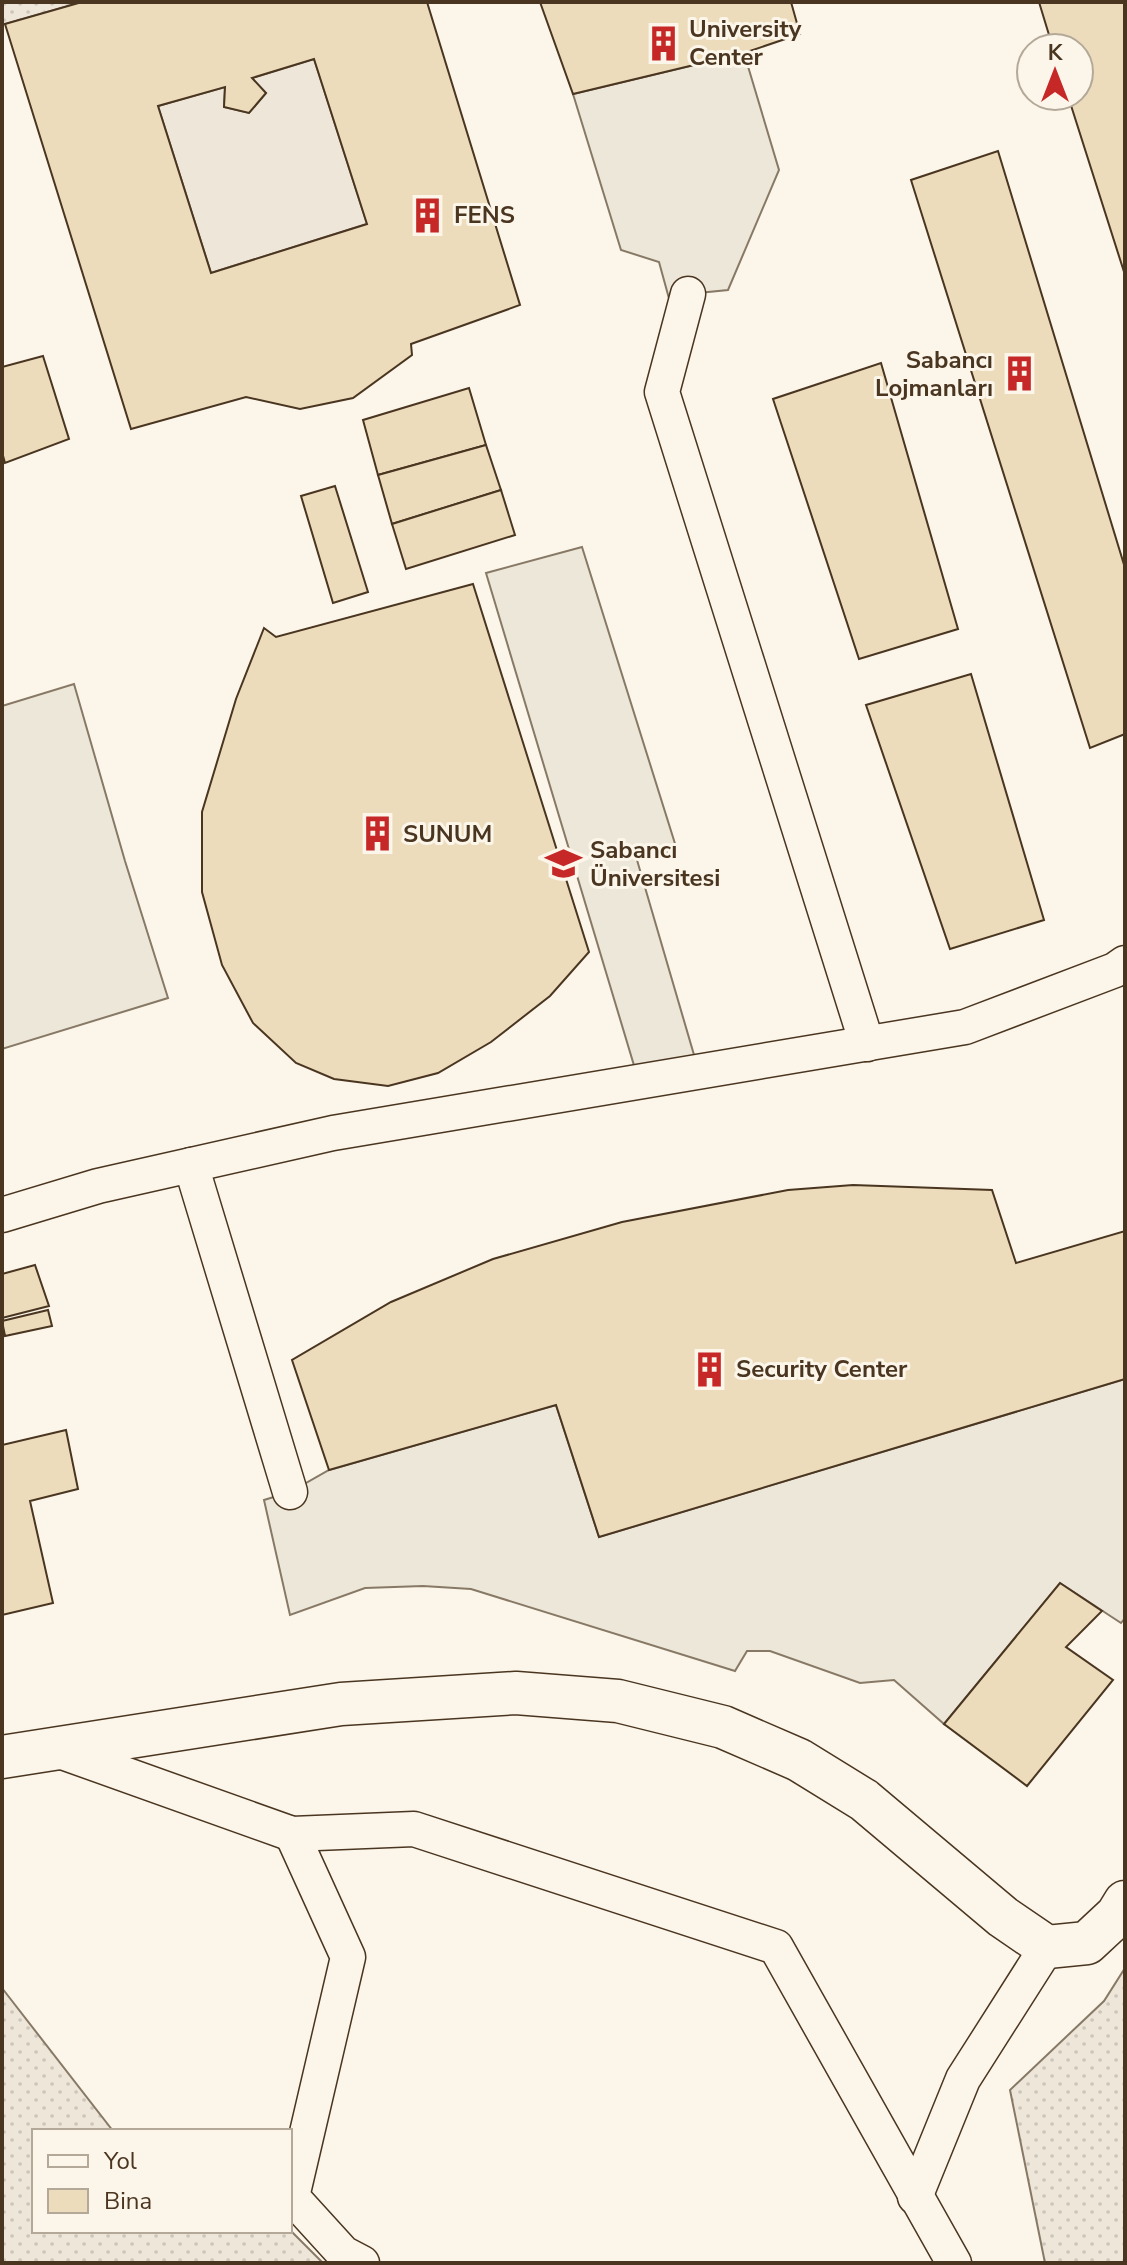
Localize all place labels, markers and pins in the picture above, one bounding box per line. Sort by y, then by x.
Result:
place label: University Center [689,13,802,73]
building icon: University Center [644,24,682,62]
building icon: FENS [409,196,447,234]
place label: FENS [454,199,515,231]
place label: Sabancı Lojmanları [875,344,993,404]
building icon: Sabancı Lojmanları [1000,355,1038,393]
building icon: SUNUM [358,815,396,853]
place label: SUNUM [403,818,492,850]
place label: Sabancı Üniversitesi [590,834,720,894]
school or university icon: Sabancı Üniversitesi [545,845,583,883]
building icon: Security Center [691,1350,729,1388]
place label: Security Center [736,1353,908,1385]

